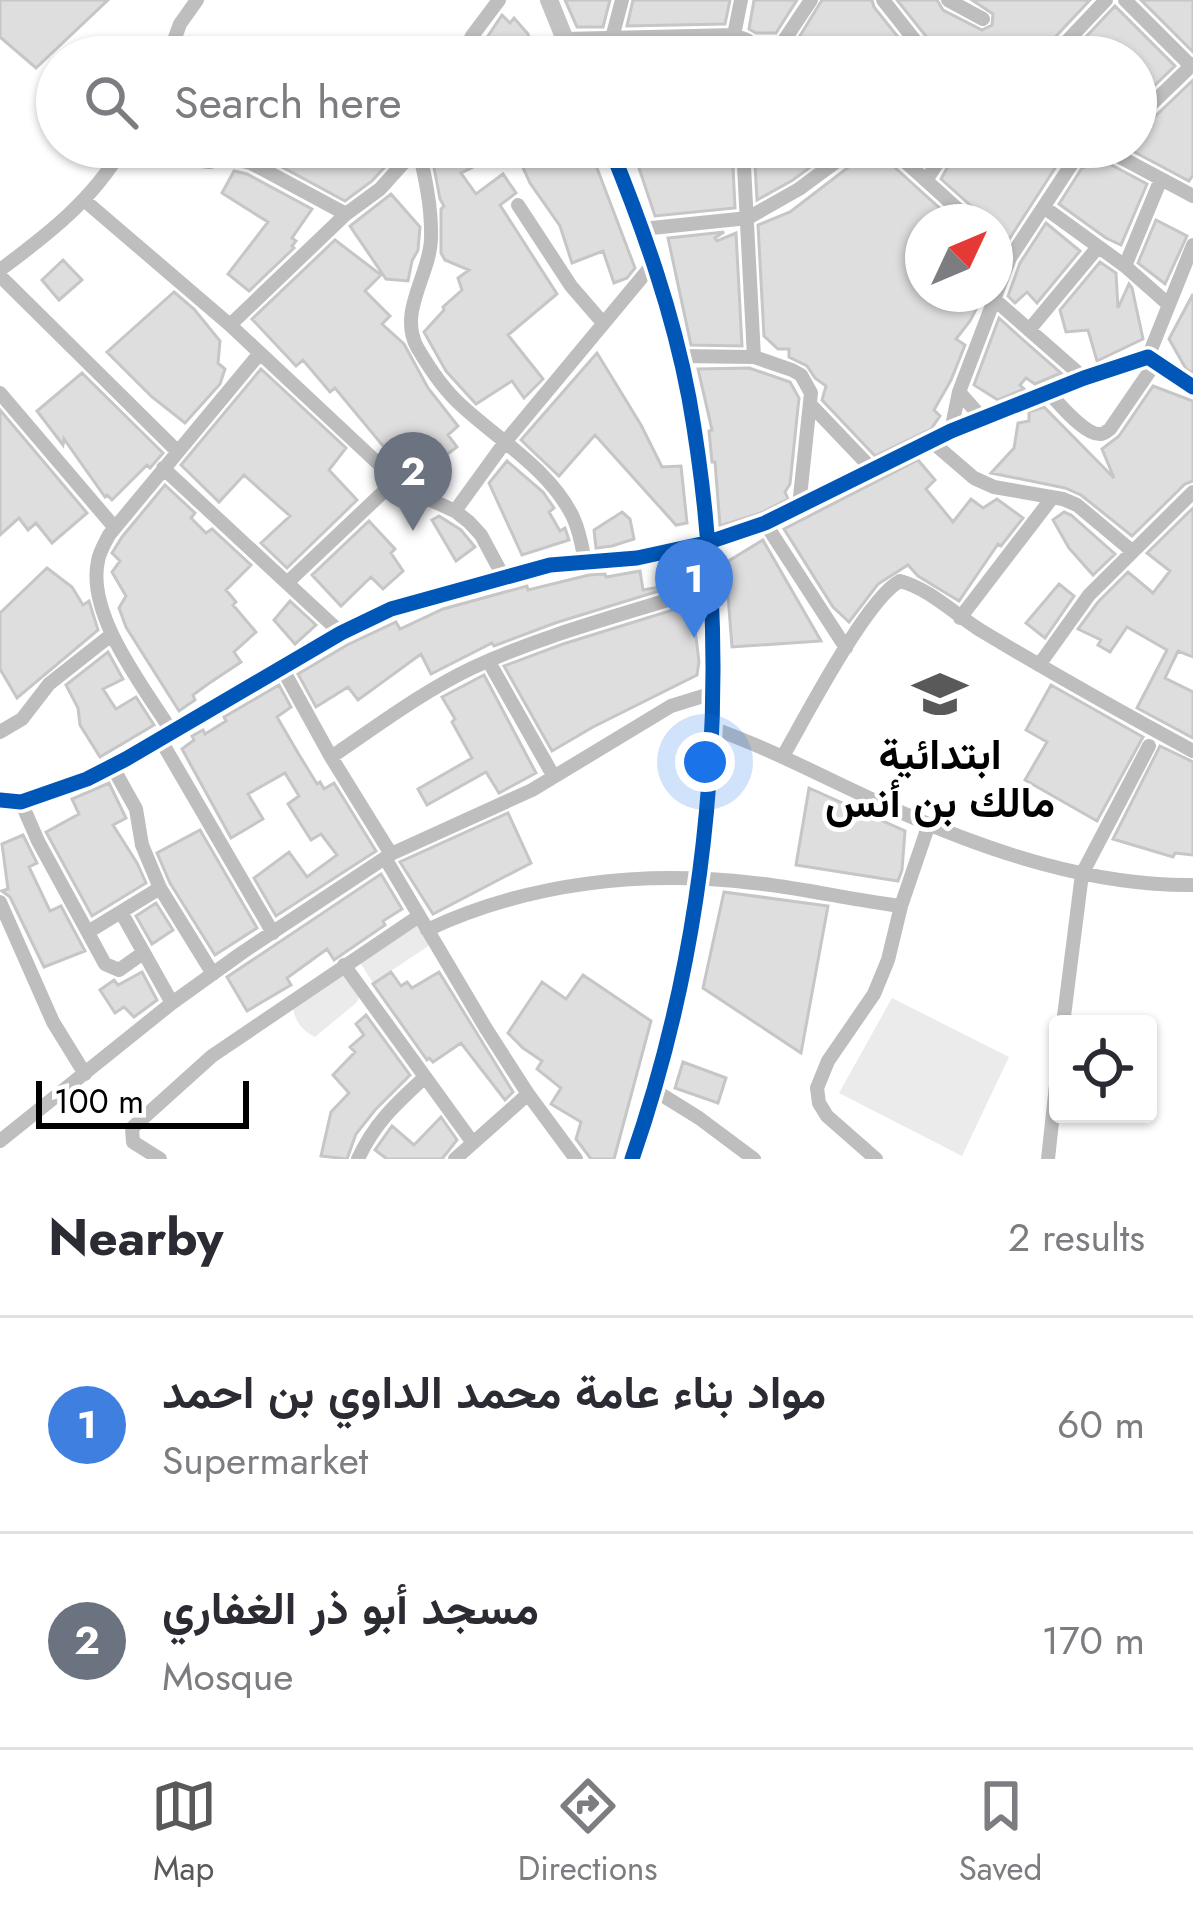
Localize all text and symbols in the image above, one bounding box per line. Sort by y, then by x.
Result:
search box [36,36,1157,168]
icon: search [78,69,144,135]
text: Search here [174,70,402,135]
north arrow [905,204,1013,312]
pin: 2 [374,432,452,531]
pin: 1 [655,539,733,638]
school or university icon: ابتدائية مالك بن أنس [911,665,969,723]
place label: ابتدائية مالك بن أنس [825,724,1055,833]
your location [675,732,735,792]
map controls [1049,1015,1157,1123]
button: locate [1049,1015,1157,1123]
scale bar [36,1075,249,1128]
text: 100 m [54,1078,144,1125]
text: Nearby [48,1200,223,1274]
text: 2 results [1008,1209,1145,1266]
text: مواد بناء عامة محمد الداوي بن احمد [162,1360,826,1425]
text: 1 [77,1396,97,1453]
text: 60 m [1057,1396,1145,1453]
text: Supermarket [162,1432,368,1489]
text: مسجد أبو ذر الغفاري [162,1576,539,1641]
text: 2 [74,1612,100,1669]
text: 170 m [1041,1612,1145,1669]
text: Mosque [162,1648,293,1705]
tab: Map [151,1773,217,1892]
tab: Directions [518,1773,658,1892]
tab: Saved [959,1773,1042,1892]

